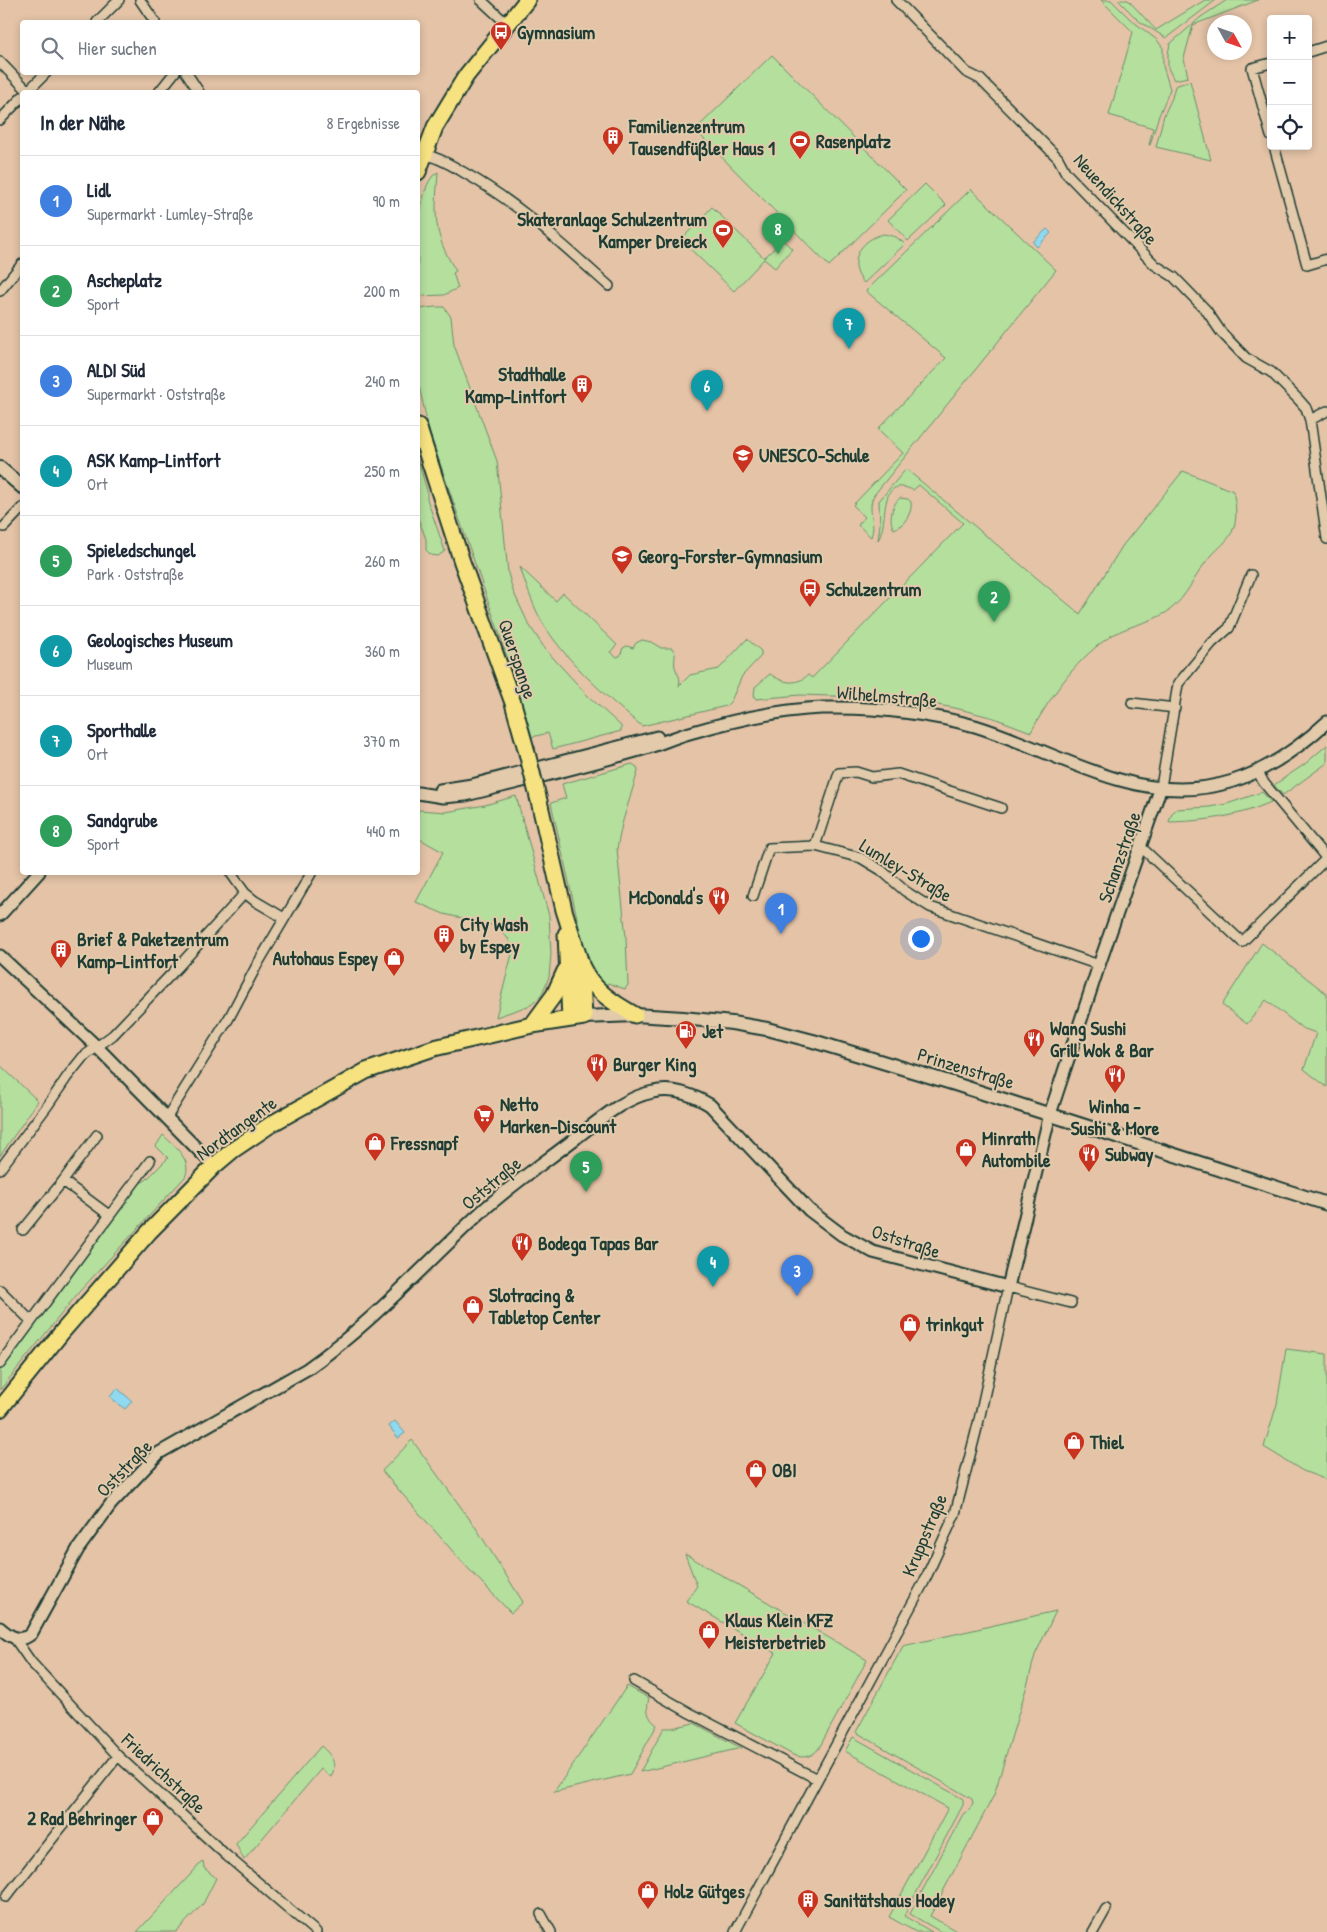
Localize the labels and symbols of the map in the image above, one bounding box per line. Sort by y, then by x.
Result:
north arrow [1207,15,1252,60]
place label: Gymnasium [517,19,595,46]
bus stop icon: Gymnasium [489,20,513,51]
place label: Familienzentrum Tausendfüßler Haus 1 [628,113,775,162]
building icon: Familienzentrum Tausendfüßler Haus 1 [601,125,625,156]
place label: Rasenplatz [816,128,892,155]
sports icon: Rasenplatz [788,129,812,160]
street label: Neuendickstraße [1068,148,1164,251]
place label: Skateranlage Schulzentrum Kamper Dreieck [517,206,707,255]
pin: 8 [762,213,794,254]
sports icon: Skateranlage Schulzentrum Kamper Dreieck [711,218,735,249]
pin: 7 [833,308,865,349]
place label: Stadthalle Kamp-Lintfort [465,361,567,410]
pin: 6 [691,370,723,411]
building icon: Stadthalle Kamp-Lintfort [570,373,594,404]
place label: UNESCO-Schule [759,442,870,468]
school or university icon: UNESCO-Schule [731,443,755,474]
place label: Georg-Forster-Gymnasium [638,543,823,570]
school or university icon: Georg-Forster-Gymnasium [610,544,634,575]
place label: Schulzentrum [826,576,921,602]
bus stop icon: Schulzentrum [798,577,822,608]
pin: 2 [978,581,1010,622]
street label: Querspange [492,616,544,703]
street label: Wilhelmstraße [836,679,939,713]
street label: Schanzstraße [1091,808,1147,906]
street label: Lumley-Straße [855,832,957,908]
place label: McDonald's [629,884,704,910]
restaurant icon: McDonald's [707,885,731,916]
pin: 1 [765,893,797,934]
place label: City Wash by Espey [460,911,528,960]
building icon: City Wash by Espey [432,923,456,954]
place label: Brief & Paketzentrum Kamp-Lintfort [77,926,229,975]
your location [908,926,934,952]
building icon: Brief & Paketzentrum Kamp-Lintfort [49,938,73,969]
place label: Autohaus Espey [273,945,378,972]
shop icon: Autohaus Espey [382,946,406,977]
place label: Wang Sushi Grill Wok & Bar [1050,1015,1154,1063]
place label: Jet [702,1018,725,1044]
fuel station icon: Jet [674,1019,698,1050]
restaurant icon: Wang Sushi Grill Wok & Bar [1022,1027,1046,1058]
street label: Prinzenstraße [914,1041,1018,1095]
place label: Burger King [613,1051,697,1078]
restaurant icon: Burger King [585,1052,609,1083]
restaurant icon: Winha - Sushi & More [1103,1063,1127,1094]
street label: Nordtangente [190,1090,282,1166]
place label: Netto Marken-Discount [500,1091,618,1139]
place label: Winha - Sushi & More [1071,1093,1160,1141]
supermarket icon: Netto Marken-Discount [472,1103,496,1134]
place label: Minrath Autombile [982,1125,1051,1173]
place label: Fressnapf [390,1130,460,1157]
shop icon: Fressnapf [363,1131,387,1162]
shop icon: Minrath Autombile [954,1137,978,1168]
place label: Subway [1105,1141,1153,1168]
restaurant icon: Subway [1077,1142,1101,1173]
street label: Oststraße [456,1150,527,1216]
pin: 5 [570,1151,602,1192]
street label: Oststraße [868,1218,944,1264]
place label: Bodega Tapas Bar [538,1230,659,1257]
restaurant icon: Bodega Tapas Bar [510,1231,534,1262]
pin: 4 [697,1246,729,1287]
pin: 3 [781,1255,813,1296]
place label: Slotracing & Tabletop Center [488,1282,601,1331]
shop icon: Slotracing & Tabletop Center [461,1294,485,1325]
place label: trinkgut [925,1311,985,1338]
shop icon: trinkgut [898,1312,922,1343]
place label: Thiel [1089,1429,1125,1455]
shop icon: Thiel [1062,1430,1086,1461]
street label: Oststraße [90,1433,158,1502]
place label: OBI [772,1457,797,1483]
shop icon: OBI [744,1458,768,1489]
street label: Kruppstraße [895,1489,953,1580]
place label: Klaus Klein KFZ Meisterbetrieb [725,1607,834,1655]
shop icon: Klaus Klein KFZ Meisterbetrieb [697,1619,721,1650]
street label: Friedrichstraße [115,1726,212,1819]
place label: 2 Rad Behringer [27,1805,138,1832]
shop icon: 2 Rad Behringer [141,1806,165,1837]
place label: Holz Gütges [664,1878,745,1905]
shop icon: Holz Gütges [636,1879,660,1910]
place label: Sanitätshaus Hodey [824,1887,955,1914]
building icon: Sanitätshaus Hodey [796,1888,820,1919]

